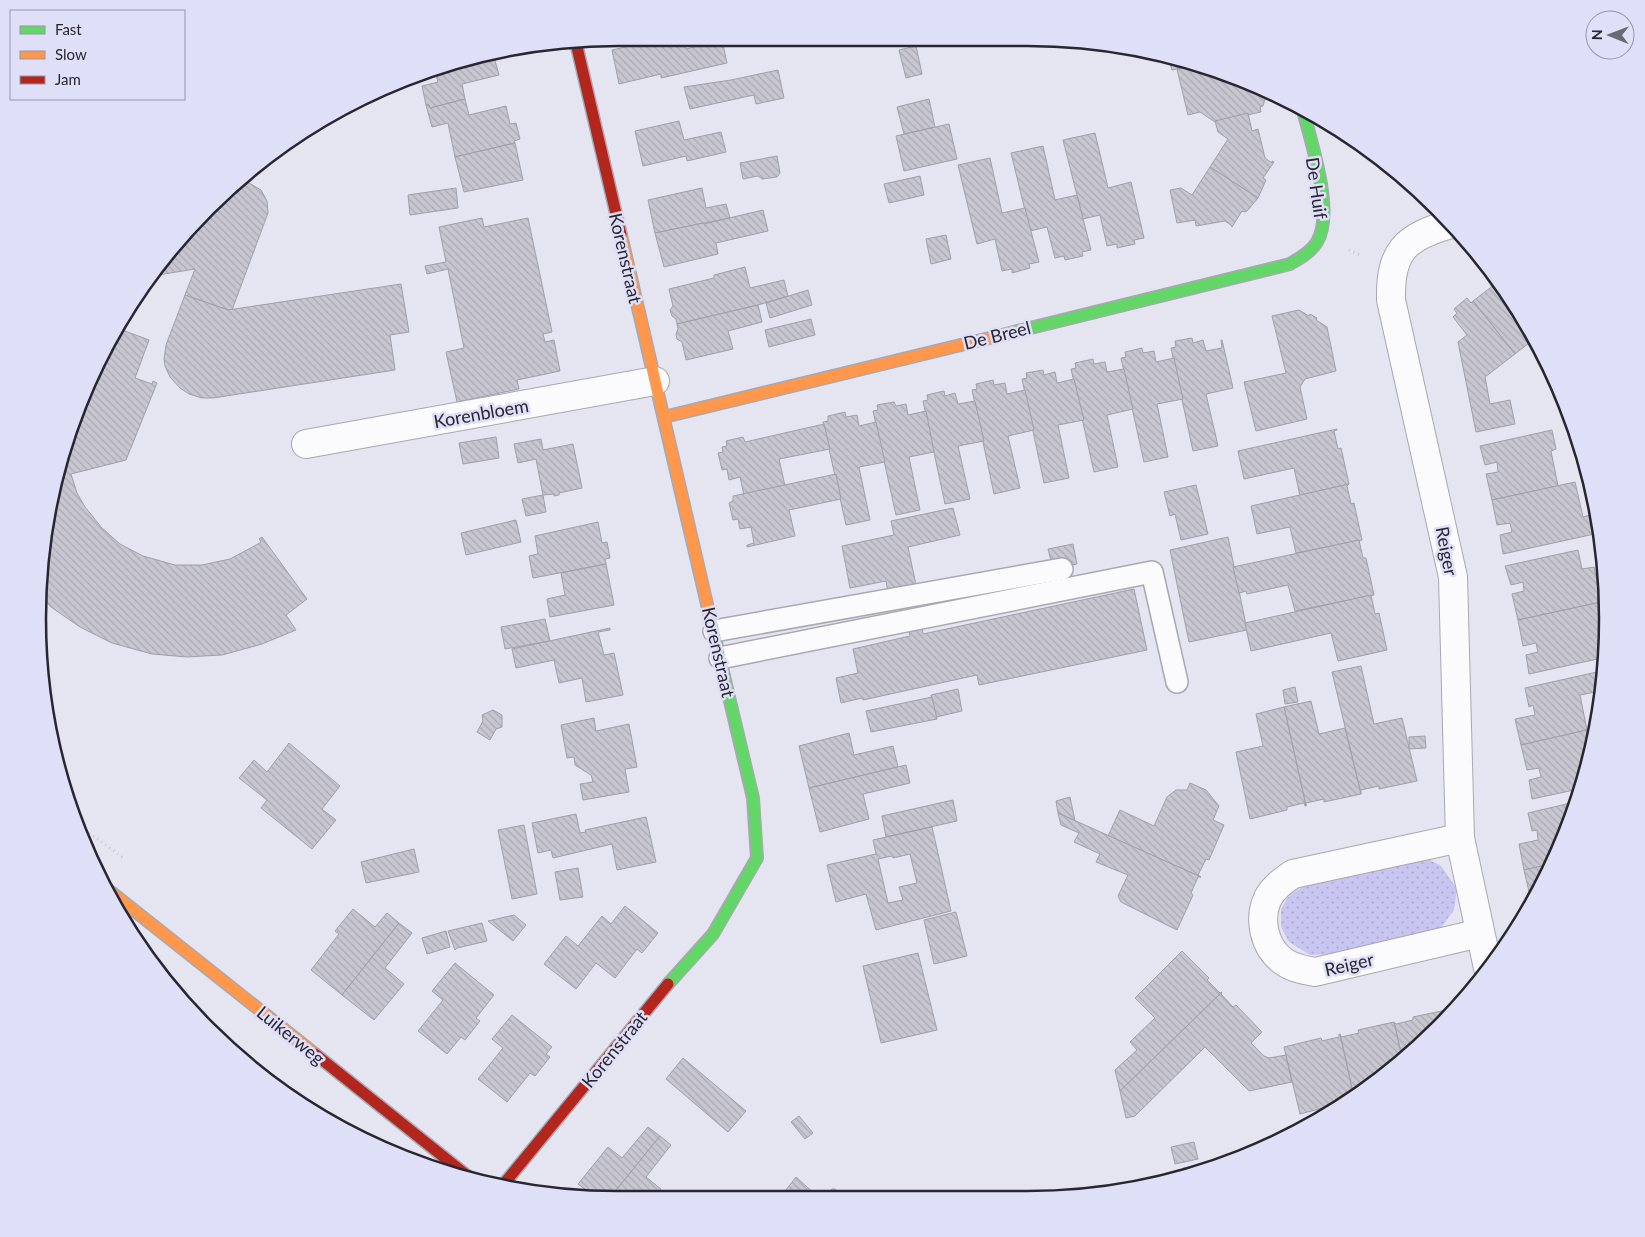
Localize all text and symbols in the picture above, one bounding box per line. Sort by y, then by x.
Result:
legend [10,10,185,100]
north arrow [1585,10,1635,60]
text: Fast [55,20,82,38]
text: N [1588,29,1605,40]
text: Slow [55,45,87,63]
text: Jam [55,70,81,88]
street label: De Huif [1302,156,1332,221]
street label: Korenstraat [605,211,647,306]
street label: De Breel [961,316,1033,354]
street label: Korenbloem [432,394,530,432]
street label: Reiger [1431,524,1463,578]
street label: Korenstraat [698,605,740,700]
street label: Reiger [1322,948,1376,980]
street label: Luikerweg [253,1001,329,1069]
street label: Korenstraat [576,1006,652,1092]

